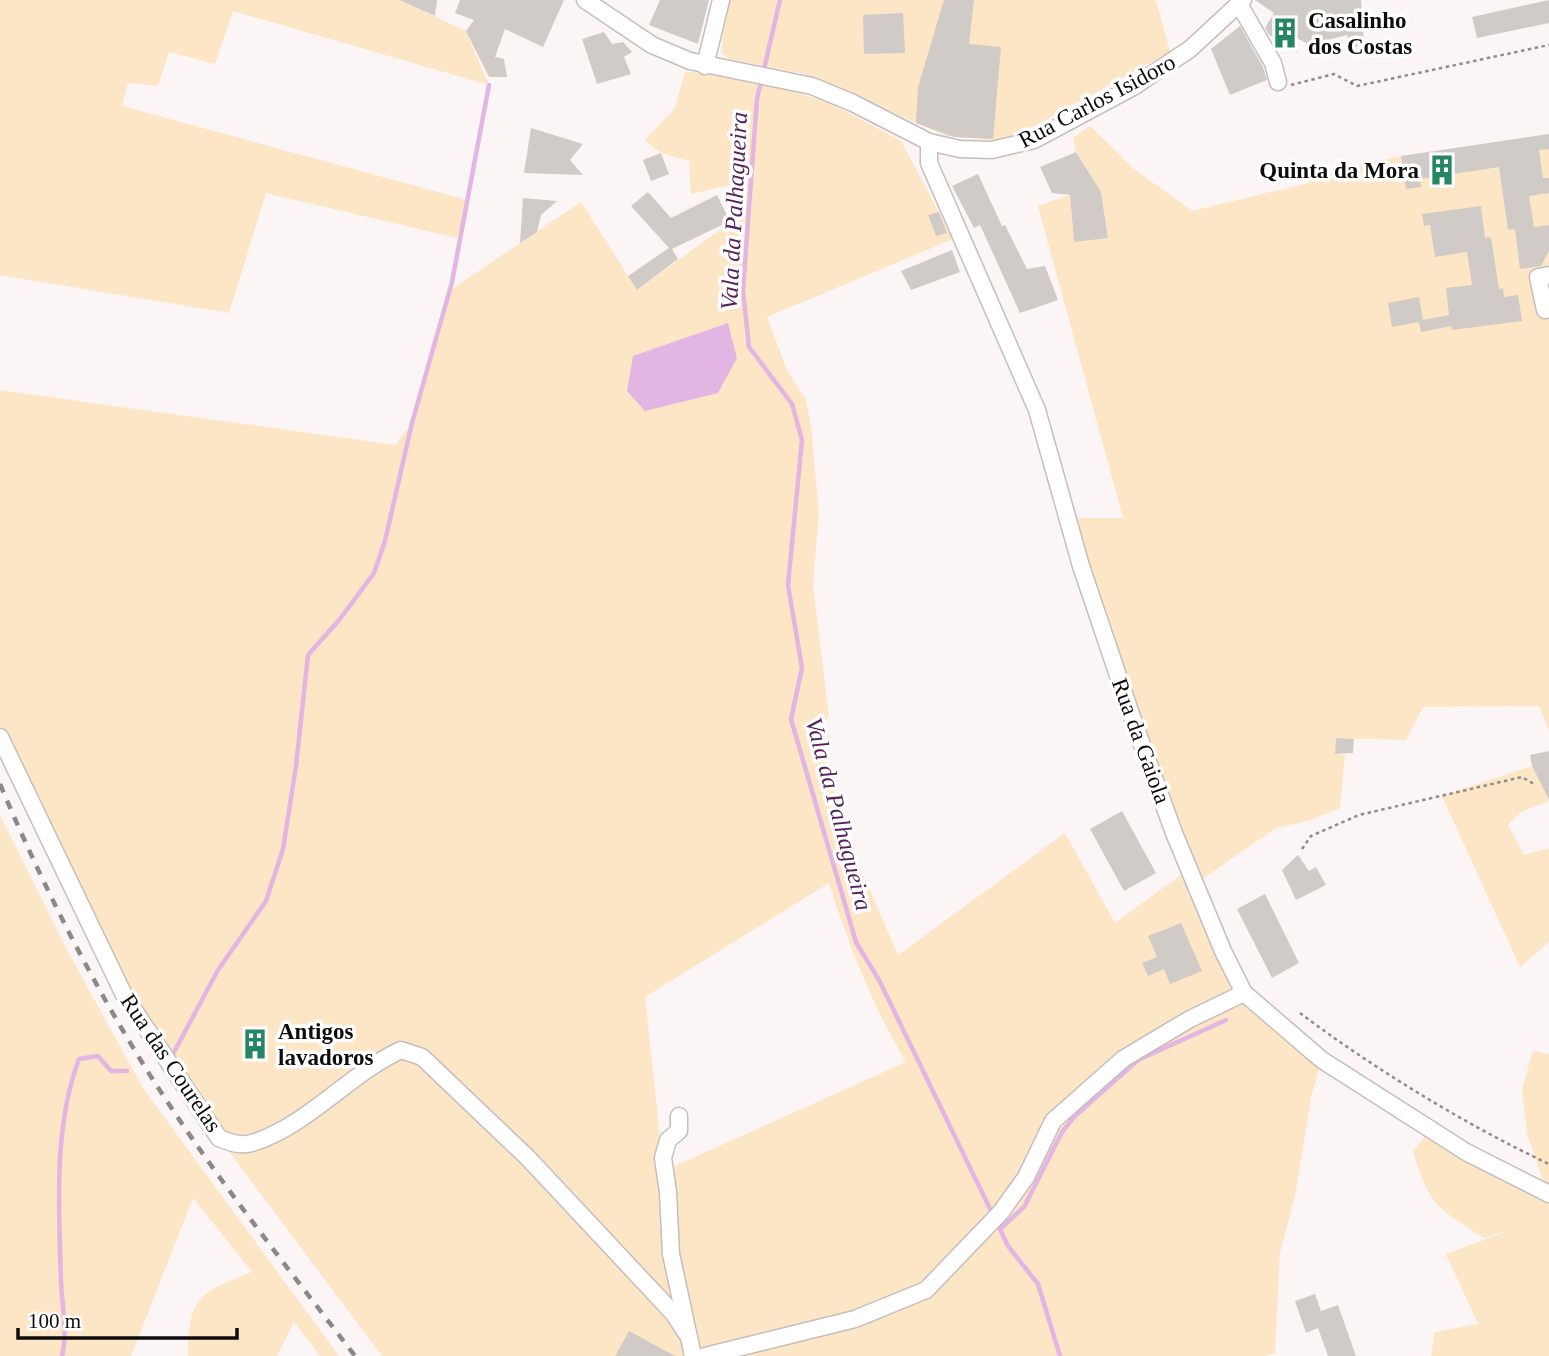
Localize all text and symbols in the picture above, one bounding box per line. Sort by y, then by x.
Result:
place label: Casalinho dos Costas [1308,8,1412,59]
building icon: Casalinho dos Costas [1268,16,1302,50]
street label: Rua Carlos Isidoro [1014,49,1180,153]
water label: Vala da Palhagueira [716,111,752,311]
building icon: Quinta da Mora [1425,153,1459,187]
place label: Quinta da Mora [1259,158,1419,183]
street label: Rua da Gaiola [1107,675,1175,807]
water label: Vala da Palhagueira [801,715,877,913]
street label: Rua das Courelas [116,989,226,1137]
place label: Antigos lavadoros [278,1019,373,1070]
building icon: Antigos lavadoros [238,1027,272,1061]
scale bar [18,1296,236,1340]
text: 100 m [28,1309,81,1333]

